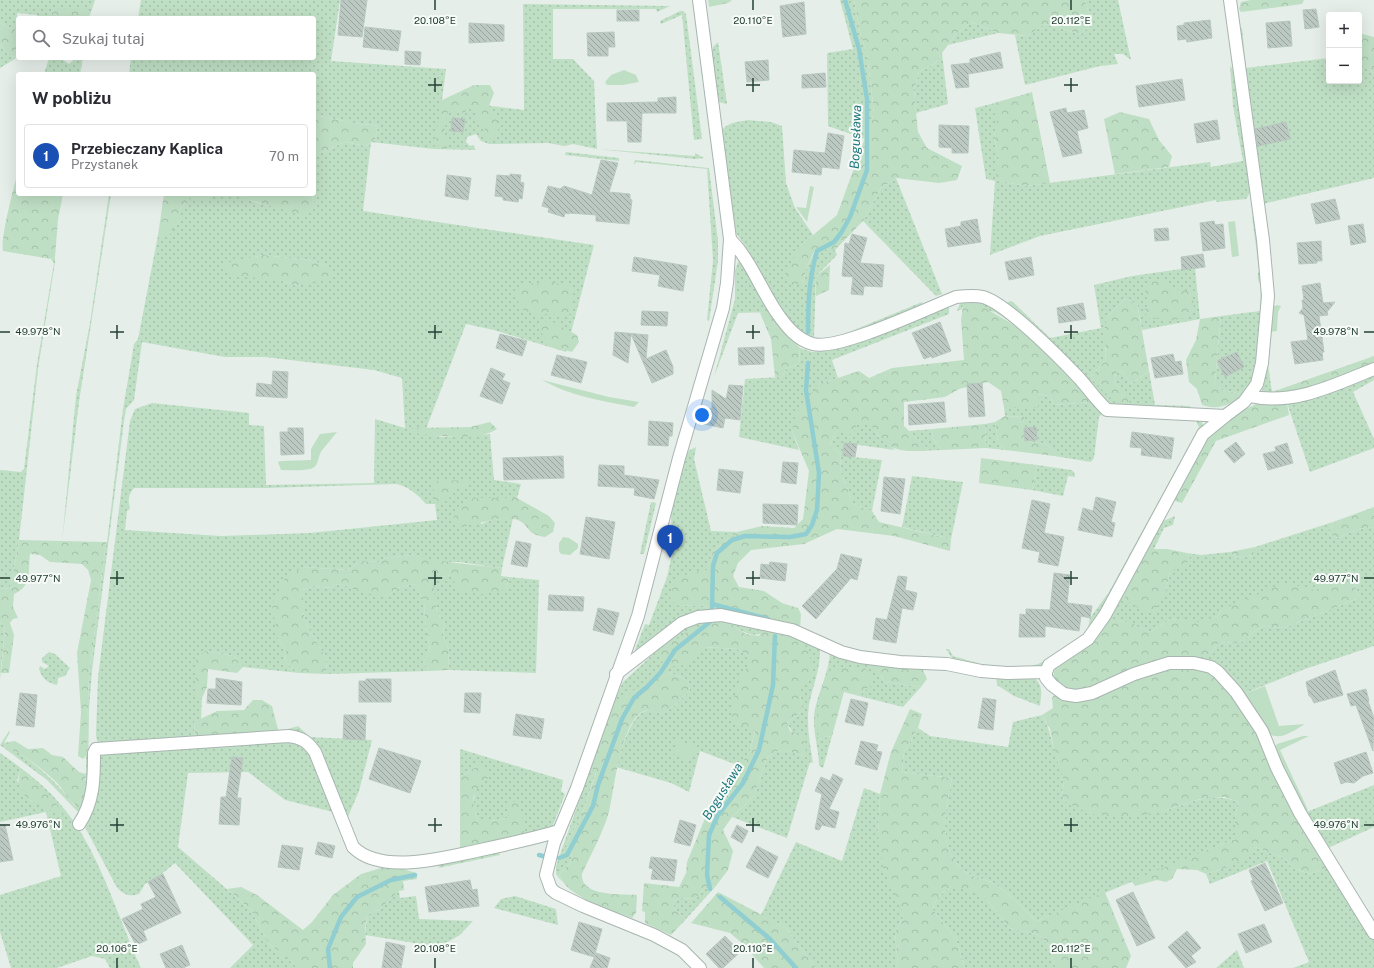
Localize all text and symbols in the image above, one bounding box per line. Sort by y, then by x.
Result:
map controls [1326,12,1362,84]
button: + [1326,12,1362,48]
text: 20.108°E [414,14,456,26]
text: 20.110°E [733,14,773,26]
text: 20.112°E [1051,14,1091,26]
search box [16,16,316,60]
icon: search [30,27,52,49]
text: Szukaj tutaj [62,30,145,47]
button: − [1326,48,1362,84]
text: W pobliżu [32,88,111,108]
water label: Bogusława [847,105,864,169]
text: Przebieczany Kaplica [71,140,223,157]
text: 1 [43,149,49,164]
text: 70 m [269,149,299,164]
text: Przystanek [71,157,138,172]
text: 49.978°N [15,325,61,337]
text: 49.978°N [1313,325,1359,337]
your location [692,405,712,425]
pin: 1 [657,525,683,558]
text: 49.977°N [15,572,61,584]
text: 49.977°N [1313,572,1359,584]
water label: Bogusława [699,760,746,823]
text: 49.976°N [15,818,61,830]
text: 49.976°N [1313,818,1359,830]
text: 20.106°E [96,942,138,954]
text: 20.108°E [414,942,456,954]
text: 20.110°E [733,942,773,954]
text: 20.112°E [1051,942,1091,954]

